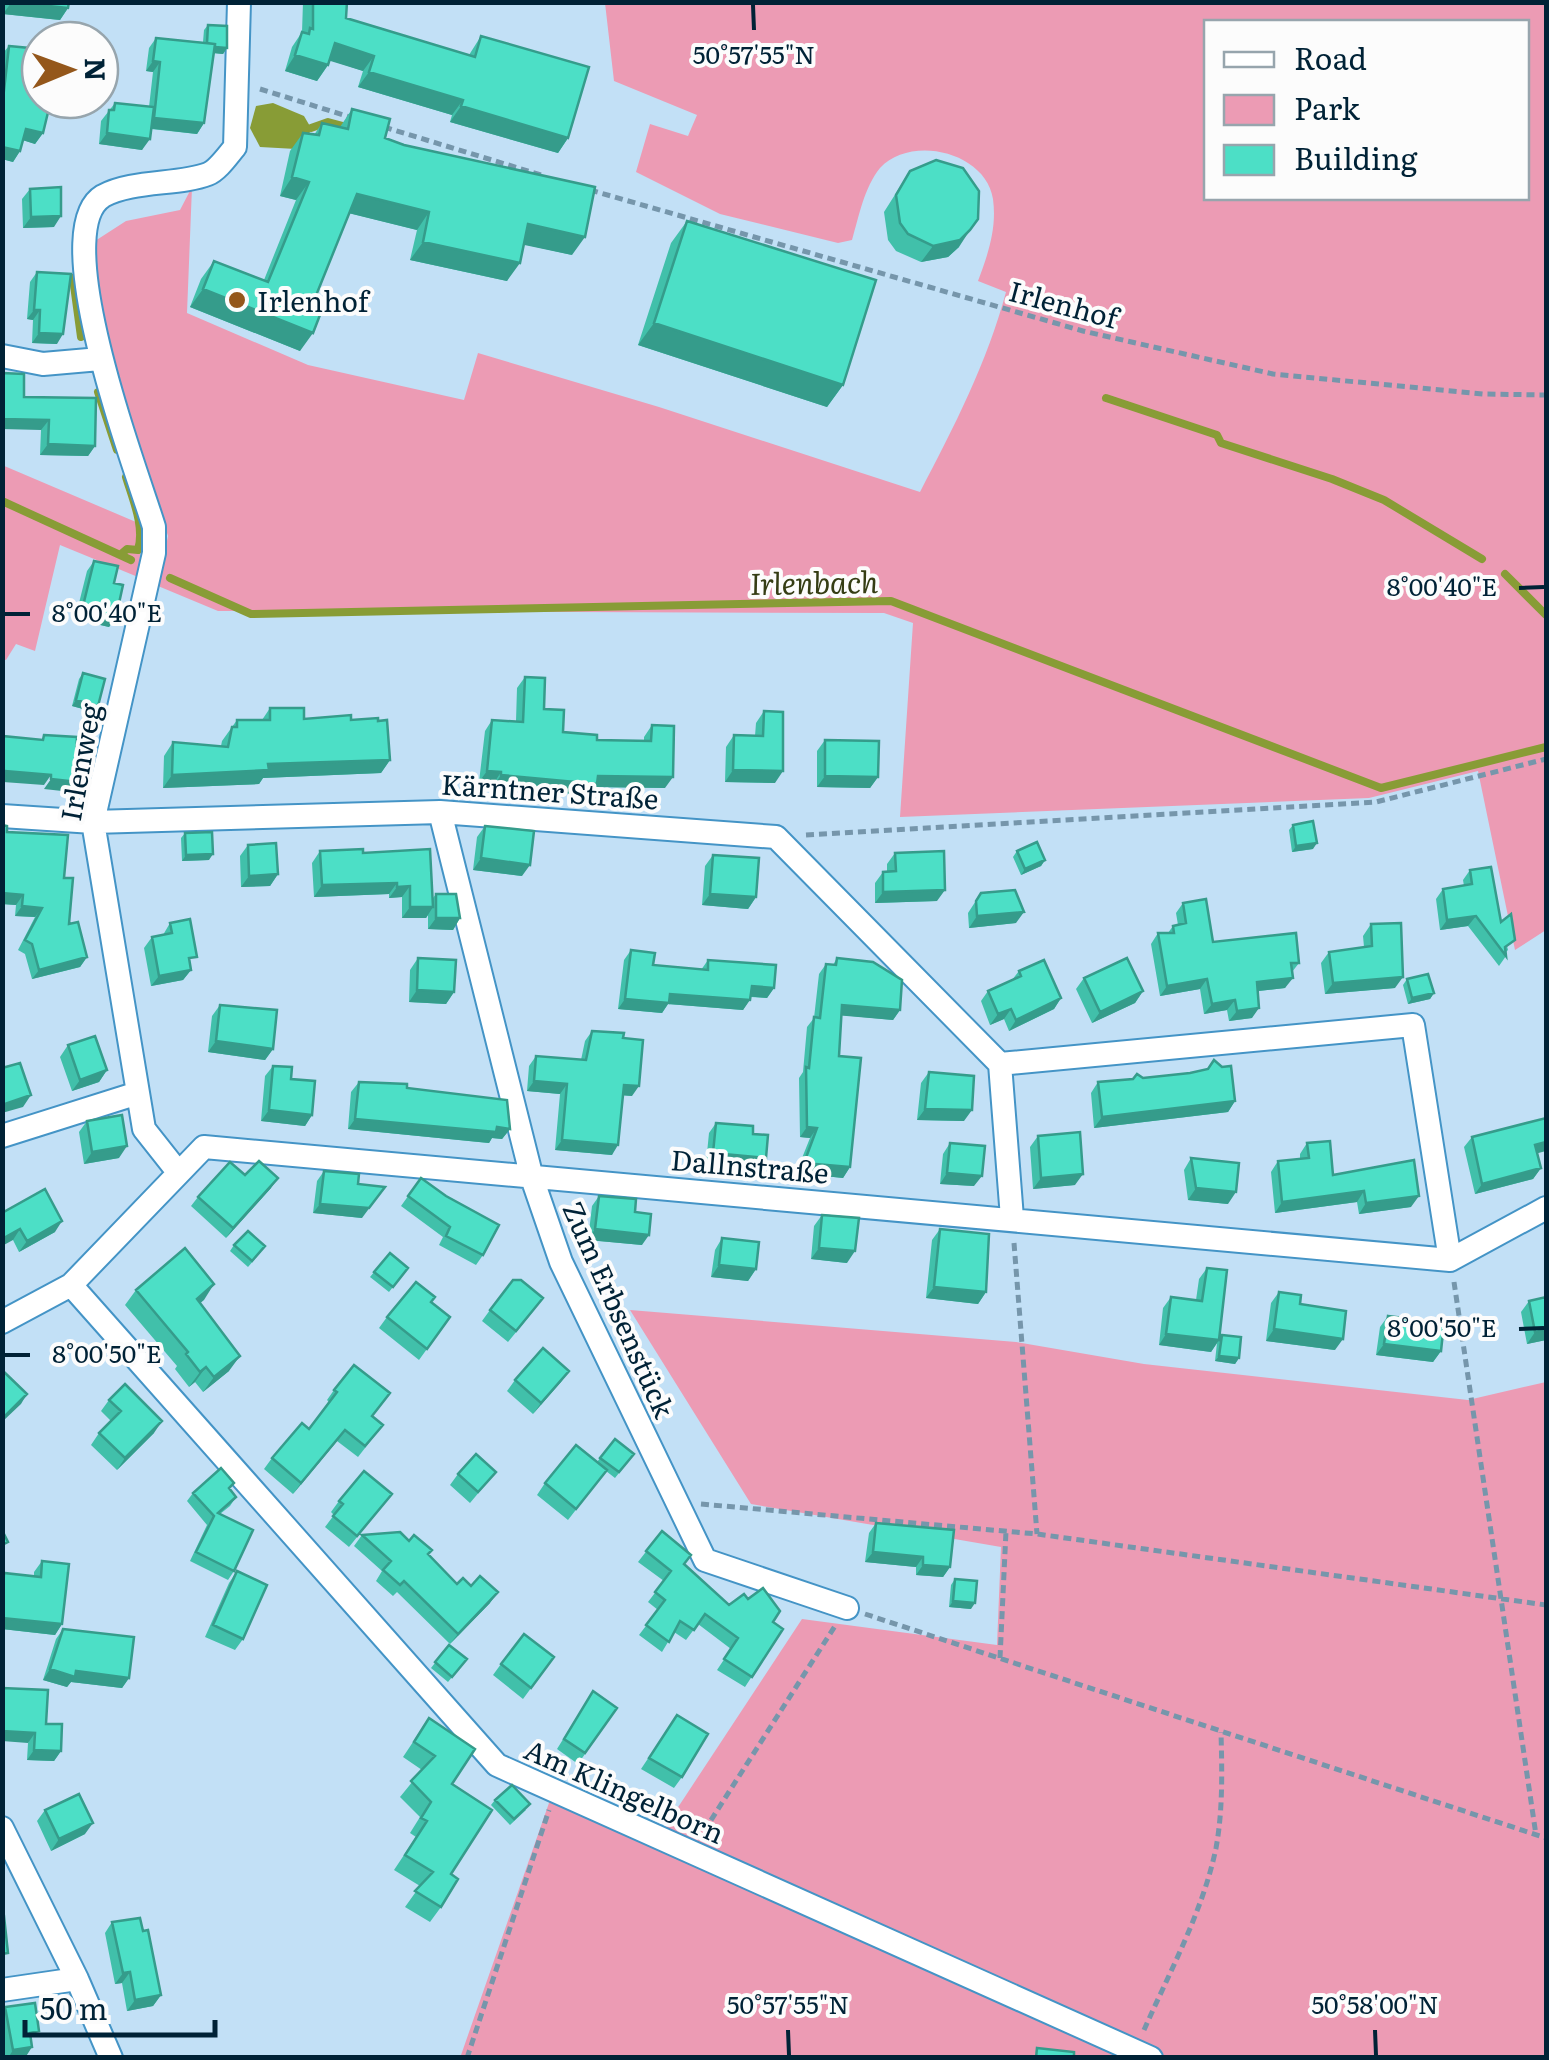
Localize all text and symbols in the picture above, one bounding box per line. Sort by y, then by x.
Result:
north arrow [20,20,120,120]
legend [1204,20,1529,200]
text: 50°57'55"N [693,35,815,72]
text: Road [1294,35,1367,79]
text: N [76,57,118,82]
text: Park [1294,85,1361,129]
text: Building [1294,135,1418,179]
street label: Irlenhof [1005,268,1125,338]
place label: Irlenhof [257,279,371,321]
marker: Irlenhof [226,289,248,311]
water label: Irlenbach [749,558,879,604]
text: 8°00'40"E [1387,567,1497,604]
text: 8°00'40"E [52,593,162,630]
street label: Irlenweg [48,699,110,824]
street label: Kärntner Straße [440,761,660,819]
street label: Dallnstraße [669,1137,831,1193]
street label: Zum Erbsenstück [553,1194,687,1425]
text: 8°00'50"E [1387,1308,1497,1345]
text: 8°00'50"E [52,1334,162,1371]
street label: Am Klingelborn [518,1727,732,1853]
scale bar [25,1975,215,2037]
text: 50 m [40,1985,108,2029]
text: 50°57'55"N [727,1985,849,2022]
text: 50°58'00"N [1311,1985,1439,2022]

